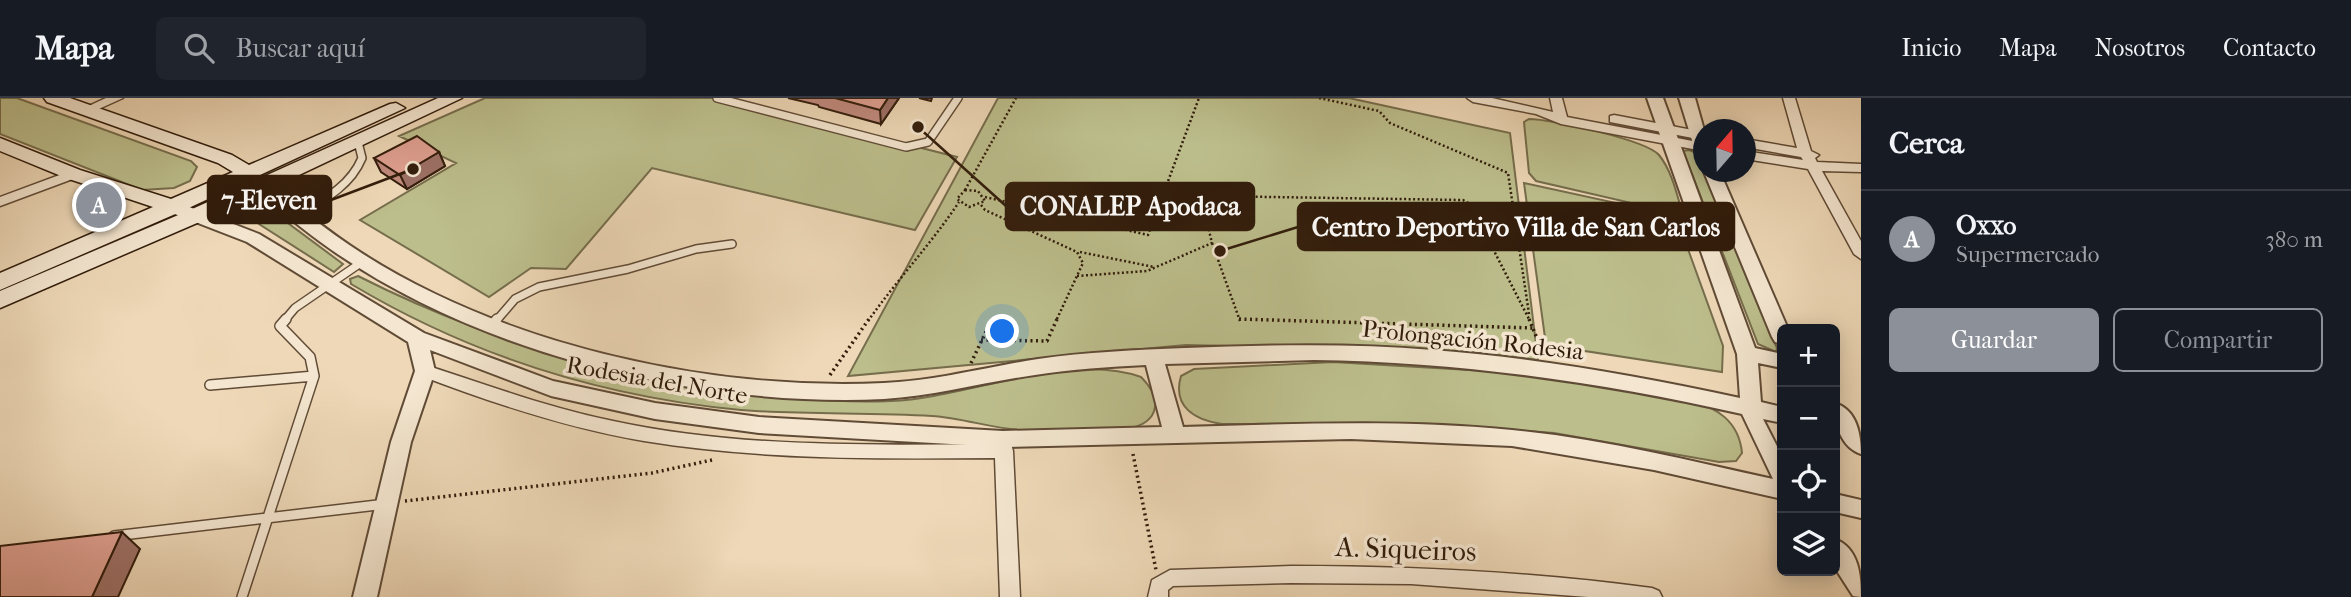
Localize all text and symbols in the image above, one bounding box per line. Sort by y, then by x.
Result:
search box [156,17,646,80]
text: Mapa [35,29,114,68]
icon: search [180,29,218,67]
text: Buscar aquí [236,33,365,64]
text: Inicio [1901,34,1961,62]
text: Mapa [1999,34,2057,62]
text: Nosotros [2095,34,2185,62]
text: Contacto [2223,34,2316,62]
north arrow [1693,119,1756,182]
text: Cerca [1889,126,1964,161]
callout: 7-Eleven [208,176,331,223]
pin: A [76,179,122,231]
callout: CONALEP Apodaca [1006,183,1254,230]
text: 7-Eleven [220,185,318,216]
text: CONALEP Apodaca [1020,191,1241,222]
callout: Centro Deportivo Villa de San Carlos [1298,203,1734,250]
text: Oxxo [1956,210,2016,241]
text: Centro Deportivo Villa de San Carlos [1312,212,1721,243]
text: A [1905,226,1919,253]
text: 380 m [2265,226,2323,253]
text: Supermercado [1956,241,2100,268]
button: Guardar [1889,308,2099,372]
button: Compartir [2113,308,2323,372]
your location [985,314,1019,348]
street label: Prolongación Rodesia [1361,314,1586,366]
map controls [1777,324,1840,576]
button: + [1777,324,1840,387]
street label: Rodesia del Norte [564,350,750,410]
button: − [1777,387,1840,450]
button: locate [1777,450,1840,513]
button: layers [1777,513,1840,576]
street label: A. Siqueiros [1334,530,1477,568]

